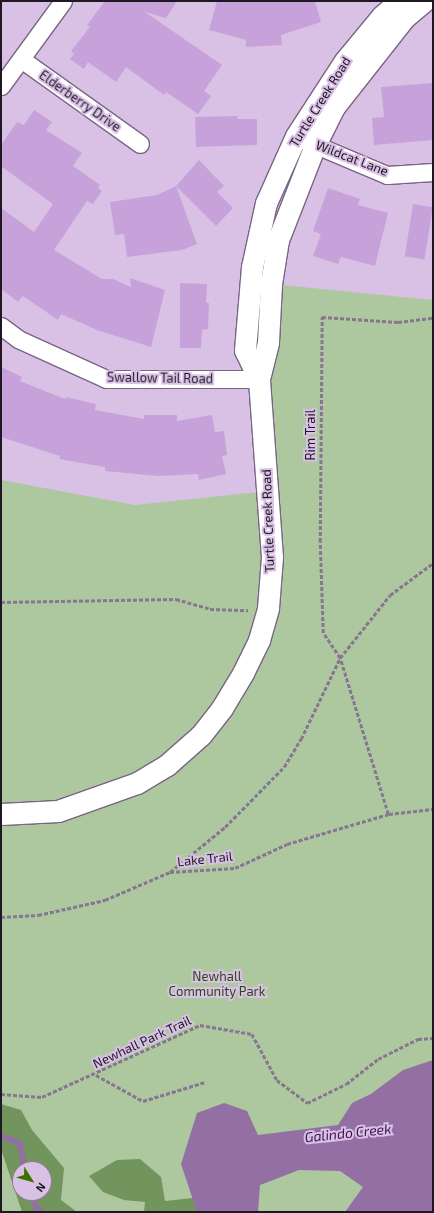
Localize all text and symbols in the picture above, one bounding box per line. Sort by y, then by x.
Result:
street label: Turtle Creek Road [286,54,354,150]
street label: Elderberry Drive [36,67,124,135]
street label: Wildcat Lane [313,137,391,179]
street label: Swallow Tail Road [106,369,214,387]
street label: Rim Trail [302,409,318,461]
street label: Turtle Creek Road [258,469,278,573]
street label: Lake Trail [176,848,234,870]
park label: Newhall Community Park [168,969,266,1000]
street label: Newhall Park Trail [90,1012,194,1072]
water label: Galindo Creek [304,1120,392,1146]
north arrow [12,1161,52,1201]
text: N [34,1181,49,1195]

